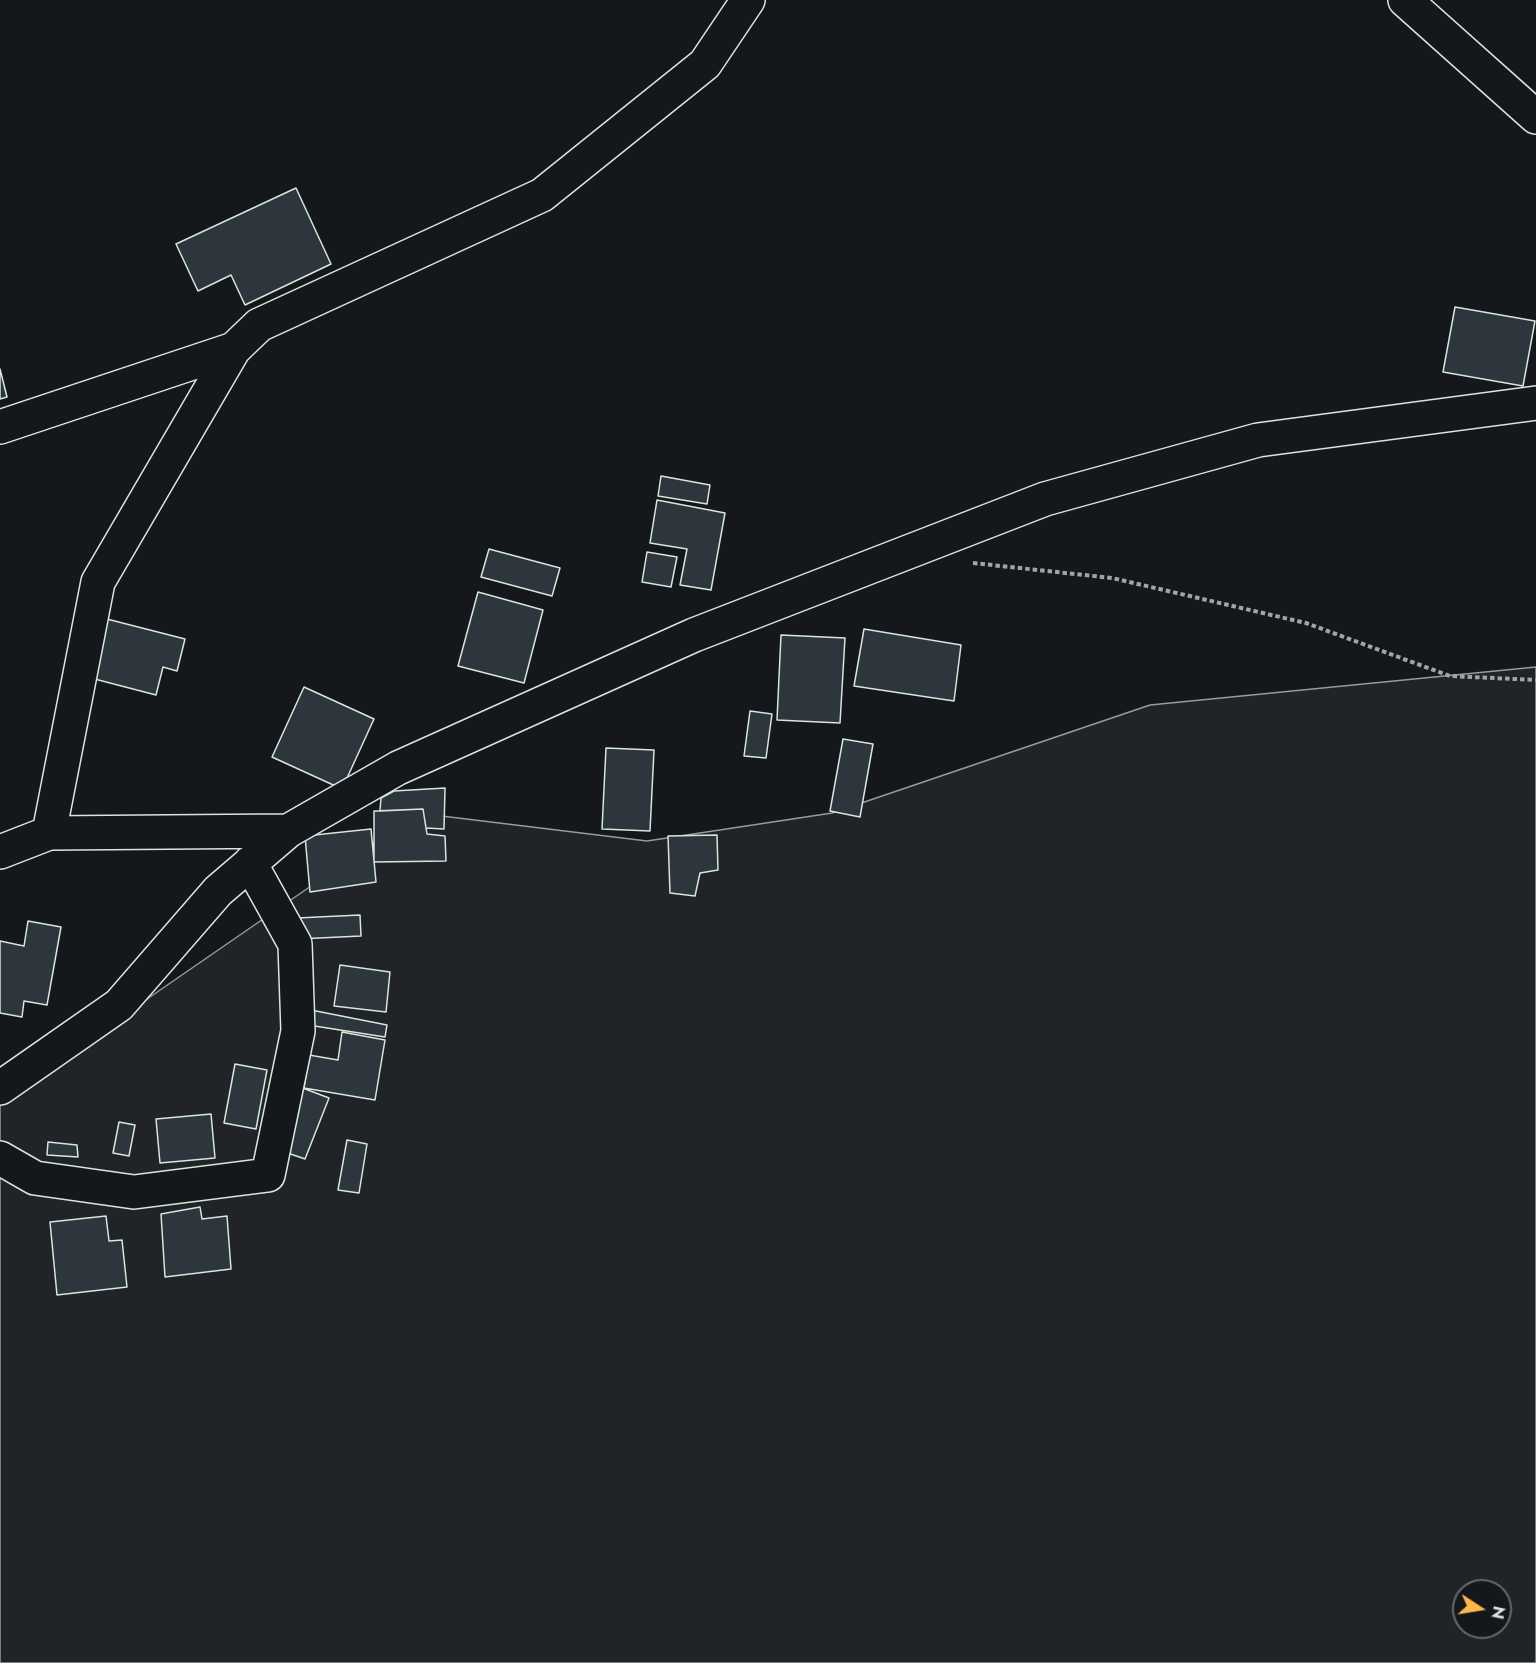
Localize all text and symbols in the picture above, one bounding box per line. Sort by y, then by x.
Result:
north arrow [1452,1579,1512,1639]
text: N [1486,1604,1511,1621]

